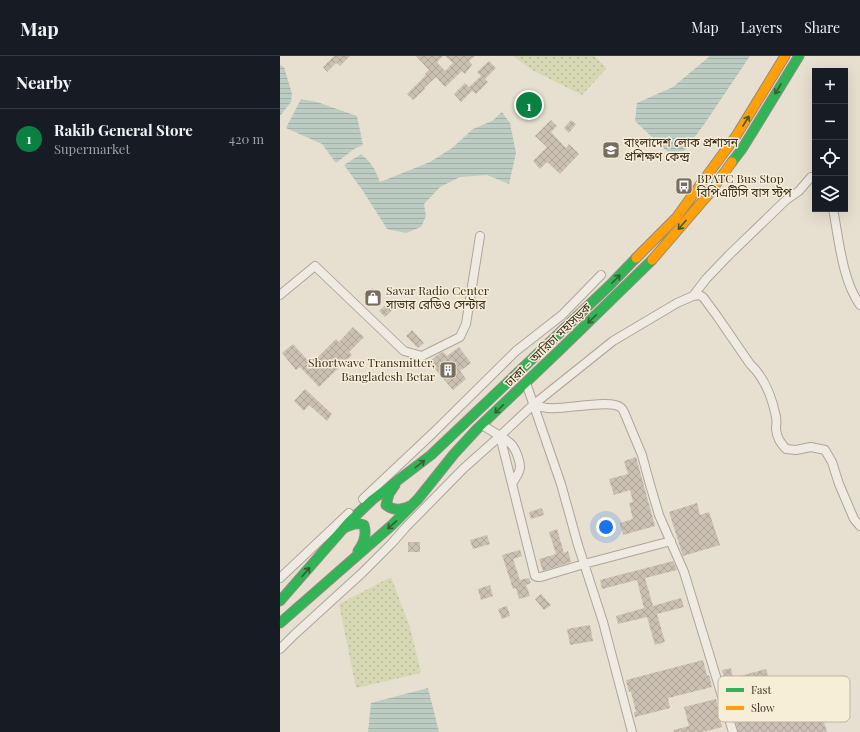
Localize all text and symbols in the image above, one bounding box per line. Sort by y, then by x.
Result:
text: Map [20,15,59,41]
text: Map [691,18,719,37]
text: Layers [741,18,782,37]
text: Share [804,18,840,37]
map controls [812,68,848,212]
button: + [812,68,848,104]
text: Nearby [16,71,71,93]
one-way arrow [774,83,782,95]
pin: 1 [516,90,542,120]
button: − [812,104,848,140]
one-way arrow [742,115,750,127]
text: Rakib General Store [54,120,193,140]
text: 1 [27,130,31,147]
text: 420 m [229,130,264,147]
place label: বাংলাদেশ লোক প্রশাসন প্রশিক্ষণ কেন্দ্র [623,134,739,164]
text: Supermarket [54,140,130,157]
school or university icon: বাংলাদেশ লোক প্রশাসন প্রশিক্ষণ কেন্দ্র [601,140,621,160]
button: locate [812,140,848,176]
place label: BPATC Bus Stop বিপিএটিসি বাস স্টপ [696,170,792,200]
bus stop icon: BPATC Bus Stop বিপিএটিসি বাস স্টপ [674,176,694,196]
button: layers [812,176,848,212]
one-way arrow [678,219,687,229]
one-way arrow [612,274,621,284]
place label: Savar Radio Center সাভার রেডিও সেন্টার [385,282,490,312]
shop icon: Savar Radio Center সাভার রেডিও সেন্টার [363,288,383,308]
street label: ঢাকা - আরিচা মহাসড়ক [500,299,594,390]
one-way arrow [587,314,597,324]
place label: Shortwave Transmitter, Bangladesh Betar [308,354,436,384]
building icon: Shortwave Transmitter, Bangladesh Betar [438,360,458,380]
one-way arrow [494,404,504,414]
one-way arrow [414,459,425,468]
your location [596,517,616,537]
one-way arrow [387,520,397,530]
one-way arrow [301,567,310,577]
legend [718,676,850,722]
text: Fast [751,682,771,697]
text: Slow [751,700,775,715]

